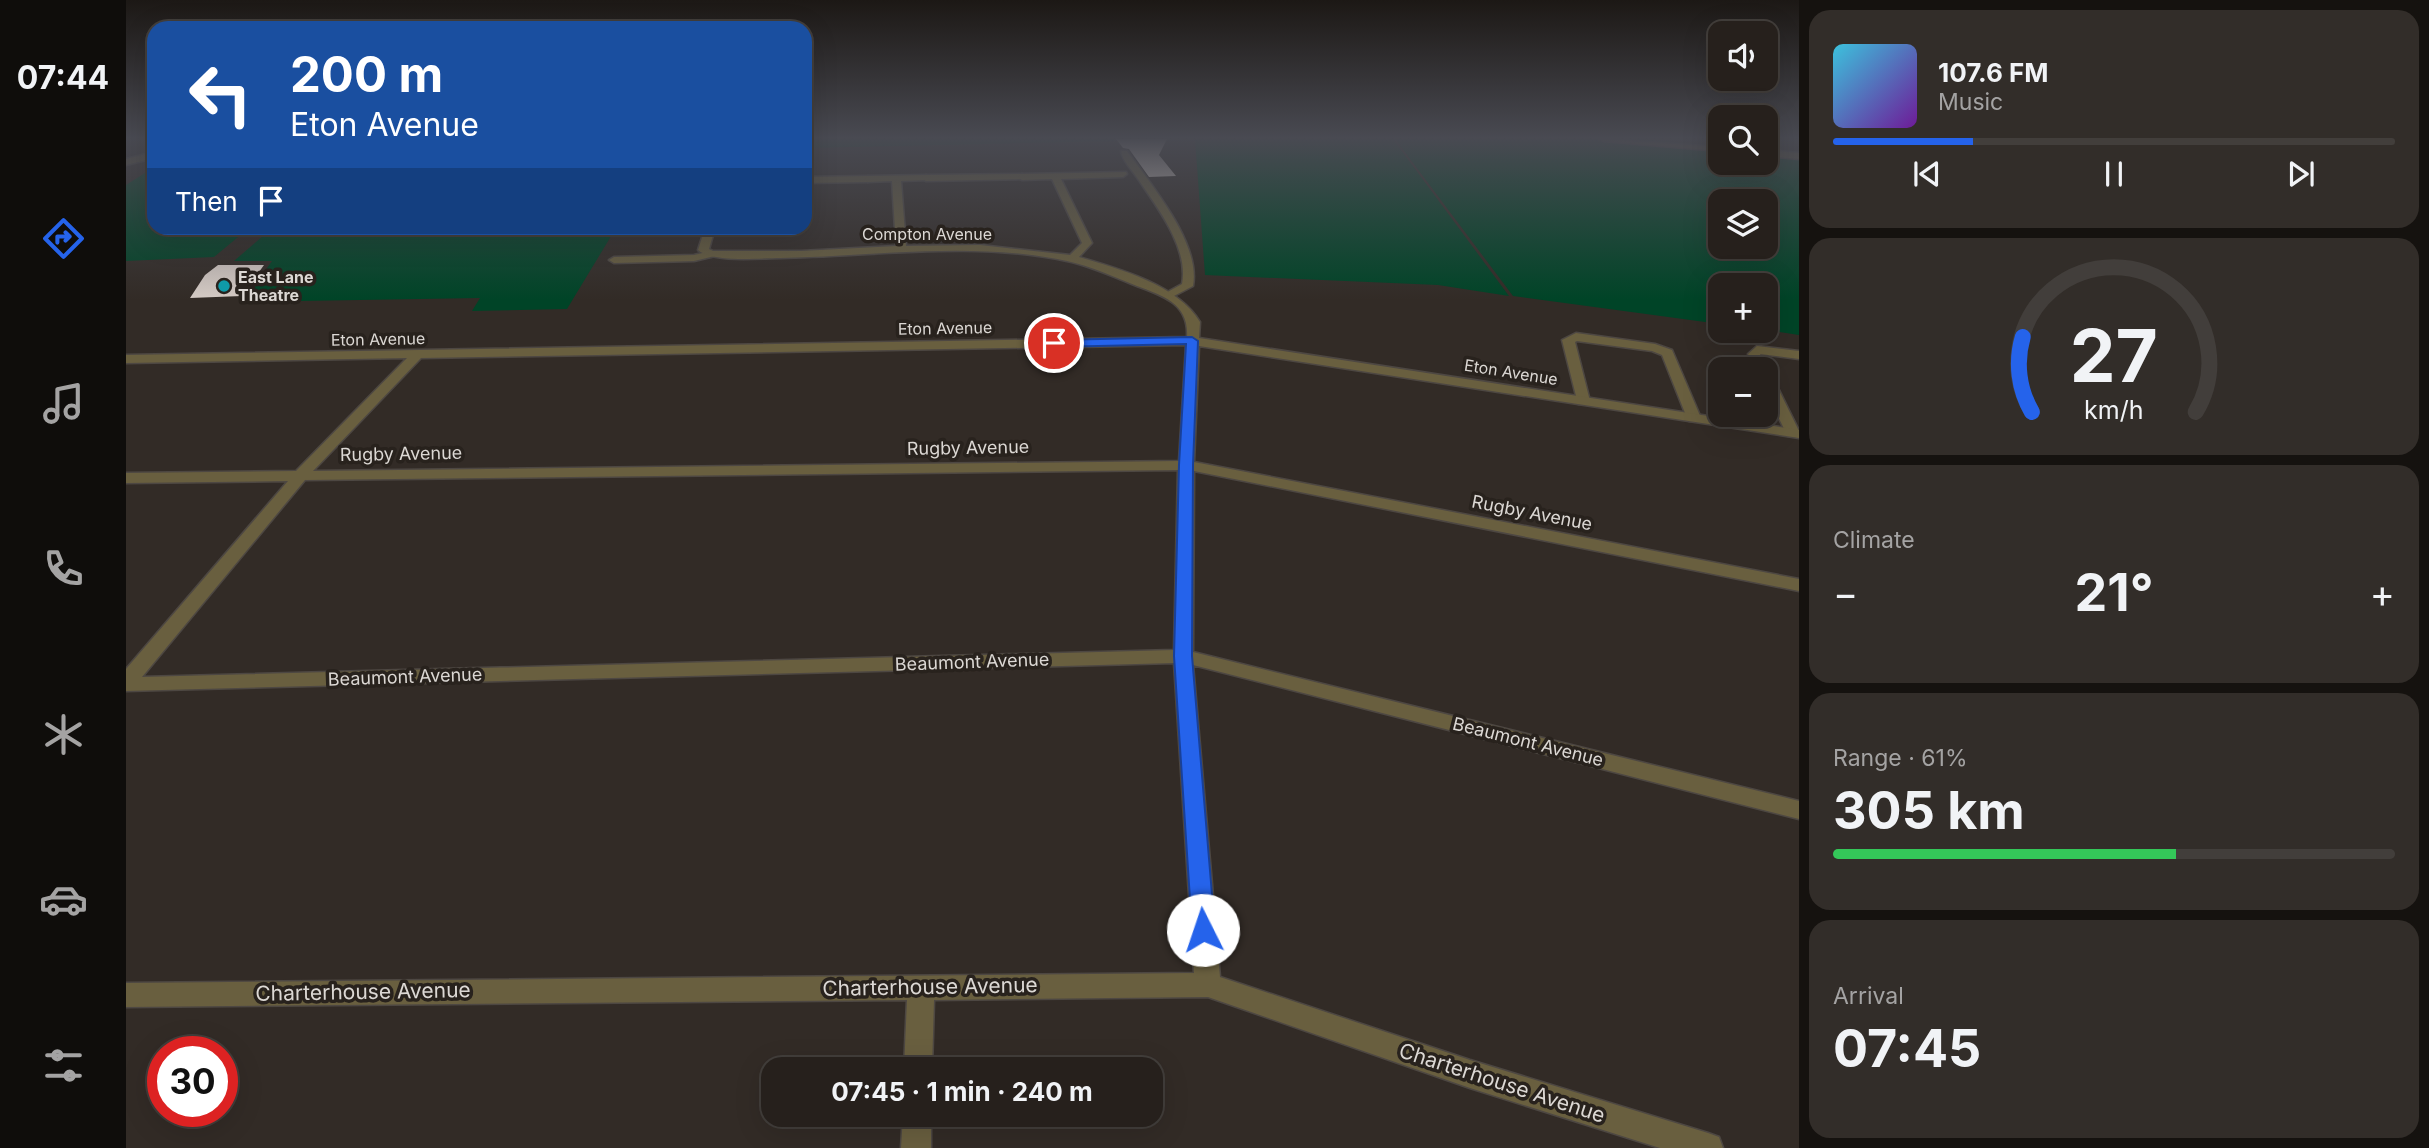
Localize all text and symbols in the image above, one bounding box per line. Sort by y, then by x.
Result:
map controls [1708,21,1778,427]
button: sound [1708,21,1778,91]
text: 200 m [290,45,443,104]
icon: left [175,49,266,140]
text: 107.6 FM [1938,57,2049,88]
text: 07:44 [17,58,109,97]
text: Music [1938,88,2003,116]
text: Eton Avenue [290,105,479,144]
button: search [1708,105,1778,175]
icon: previous [1908,155,1946,193]
icon: pause [2095,155,2133,193]
icon: next [2282,155,2320,193]
icon: arrive [252,182,290,220]
text: Then [175,186,238,217]
button: layers [1708,189,1778,259]
icon: directions [39,214,88,263]
street label: Compton Avenue [862,224,992,244]
place label: East Lane Theatre [238,267,313,305]
button: + [1708,273,1778,343]
marker: East Lane Theatre [216,278,232,294]
text: 27 [2070,312,2158,401]
pin [1024,313,1084,373]
street label: Eton Avenue [898,317,992,339]
icon: arrive [1035,324,1073,362]
street label: Eton Avenue [331,328,425,350]
street label: Eton Avenue [1463,355,1559,389]
button: − [1708,357,1778,427]
icon: music [39,379,88,428]
text: km/h [2084,395,2144,425]
street label: Rugby Avenue [907,436,1029,459]
street label: Rugby Avenue [340,442,462,465]
street label: Rugby Avenue [1470,491,1594,534]
text: Climate [1833,526,1915,554]
icon: phone [39,544,88,593]
text: 21° [2074,561,2154,624]
text: − [1833,570,1858,616]
text: + [2370,570,2395,616]
street label: Beaumont Avenue [894,648,1050,675]
street label: Beaumont Avenue [327,663,483,690]
icon: climate [39,710,88,759]
street label: Beaumont Avenue [1451,713,1606,770]
text: Range · 61% [1833,744,1967,772]
text: 305 km [1833,779,2025,842]
icon: car [39,875,88,924]
position arrow [1166,893,1240,967]
street label: Charterhouse Avenue [822,972,1038,1001]
street label: Charterhouse Avenue [255,977,471,1006]
text: Arrival [1833,982,1904,1010]
text: 07:45 [1833,1017,1981,1080]
speed limit sign: 30 [147,1036,238,1127]
street label: Charterhouse Avenue [1396,1037,1608,1128]
icon: filters [39,1041,88,1090]
text: 07:45 · 1 min · 240 m [831,1076,1093,1107]

